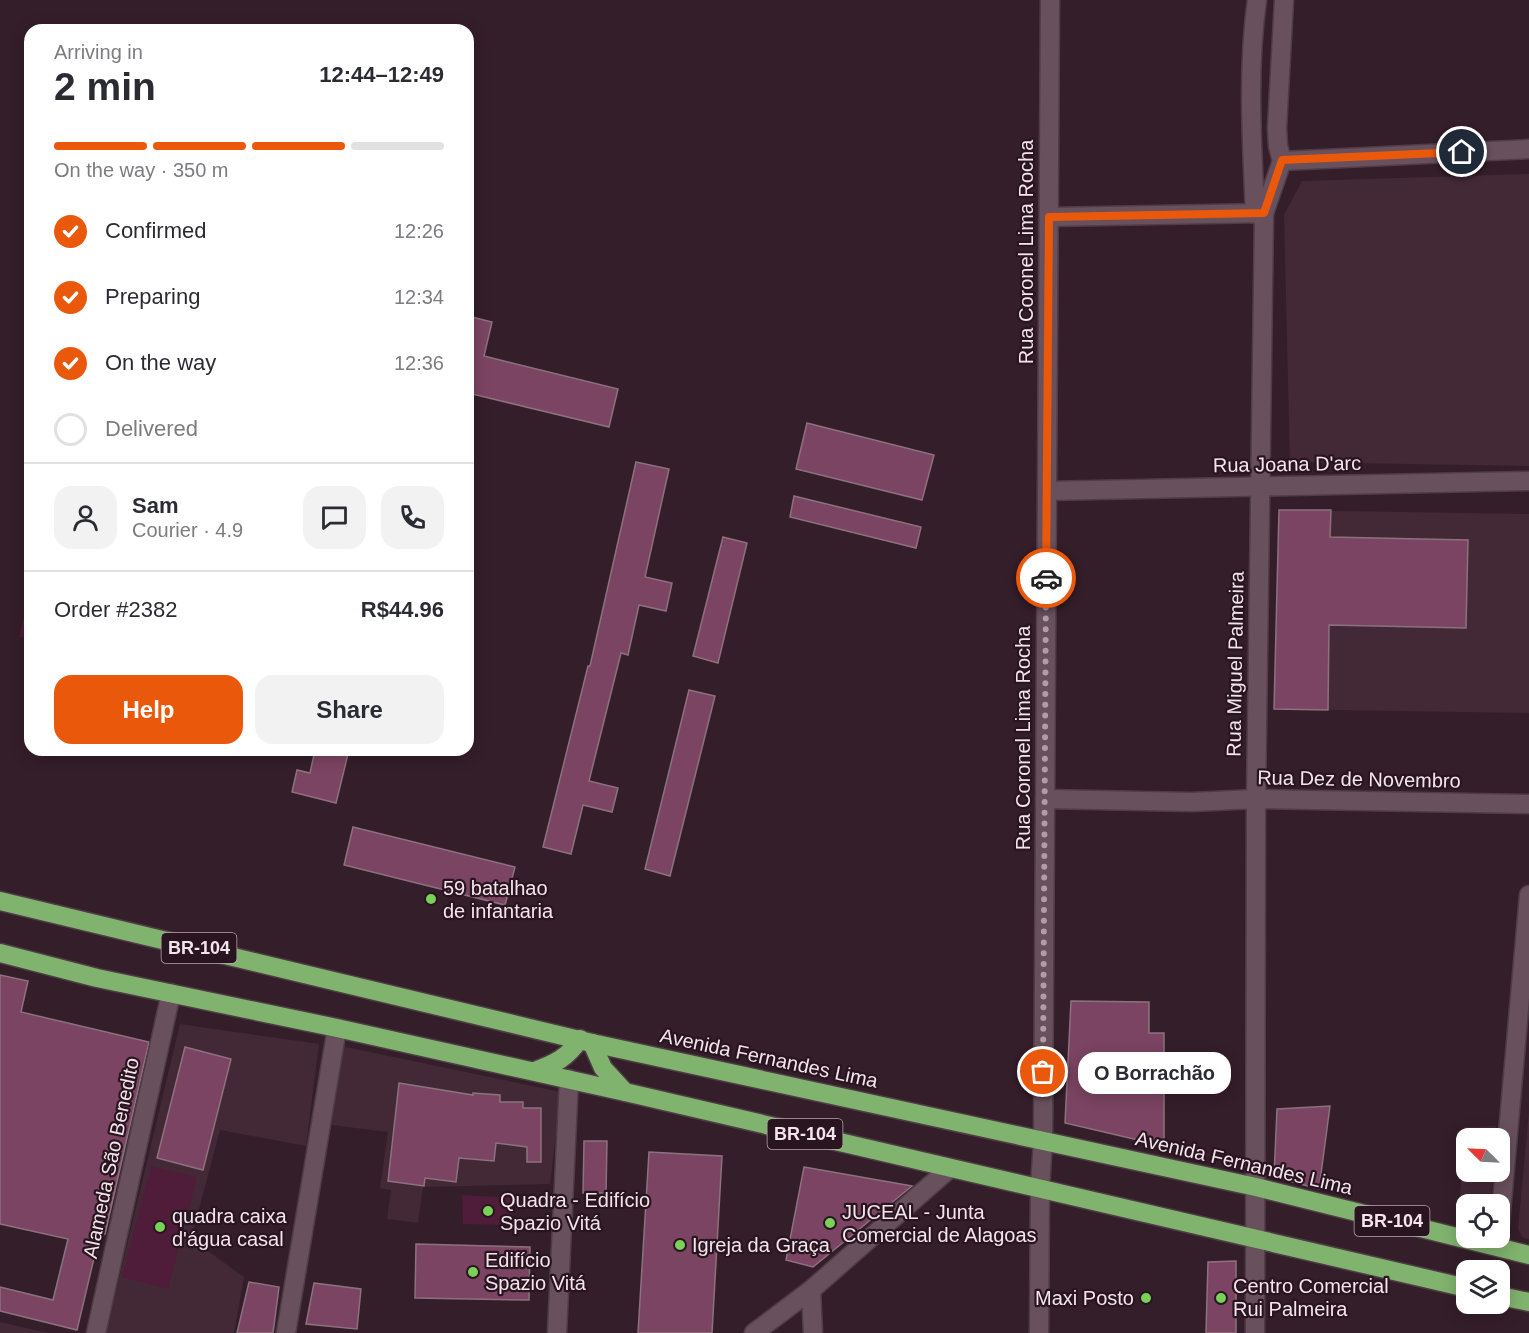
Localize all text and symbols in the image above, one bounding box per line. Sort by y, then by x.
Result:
text: Arriving in [54,41,143,63]
text: 12:44–12:49 [319,62,444,87]
text: 2 min [54,65,156,108]
pin [1436,126,1487,177]
icon: home [1445,135,1478,168]
street label: Rua Coronel Lima Rocha [1015,139,1037,364]
text: On the way · 350 m [54,159,229,181]
icon: check [54,215,87,248]
text: Confirmed [105,218,206,243]
text: 12:26 [394,220,444,242]
icon: check [54,281,87,314]
text: Preparing [105,284,200,309]
text: 12:34 [394,286,444,308]
icon: check [54,347,87,380]
text: On the way [105,350,216,375]
text: 12:36 [394,352,444,374]
text: Delivered [105,416,198,441]
street label: Rua Joana D'arc [1213,452,1361,476]
button: person [54,486,117,549]
button: chat [303,486,366,549]
button: phone [381,486,444,549]
text: Sam [132,493,178,518]
text: Courier · 4.9 [132,519,243,541]
courier [1016,548,1076,608]
icon: car [1030,562,1063,595]
street label: Rua Miguel Palmeira [1222,570,1248,757]
text: Order #2382 [54,597,178,622]
text: R$44.96 [361,597,444,622]
street label: Rua Coronel Lima Rocha [1012,625,1034,850]
button: Help [54,675,243,744]
button: Share [255,675,444,744]
street label: Rua Dez de Novembro [1257,766,1461,792]
place label: 59 batalhao de infantaria [443,877,554,922]
marker: 59 batalhao de infantaria [424,892,438,906]
road number: BR-104 [162,933,236,963]
street label: Avenida Fernandes Lima [658,1024,881,1092]
pin [1017,1046,1068,1097]
callout: O Borrachão [1079,1051,1232,1093]
icon: bag [1026,1055,1059,1088]
street label: Alameda São Benedito [79,1056,143,1260]
text: O Borrachão [1094,1062,1215,1084]
road number: BR-104 [768,1119,842,1149]
street label: Avenida Fernandes Lima [1133,1127,1355,1199]
north arrow [1456,1128,1510,1182]
map controls [1456,1128,1510,1314]
place label: Quadra - Edifício Spazio Vitá [500,1189,650,1234]
button: locate [1456,1194,1510,1248]
place label: JUCEAL - Junta Comercial de Alagoas [842,1201,1037,1246]
marker: Quadra - Edifício Spazio Vitá [481,1204,495,1218]
place label: quadra caixa d'água casal [172,1205,287,1250]
road number: BR-104 [1354,1206,1430,1236]
marker: JUCEAL - Junta Comercial de Alagoas [823,1216,837,1230]
marker: quadra caixa d'água casal [153,1220,167,1234]
place label: Igreja da Graça [692,1234,831,1256]
marker: Igreja da Graça [673,1238,687,1252]
place label: Edifício Spazio Vitá [485,1249,587,1294]
button: layers [1456,1260,1510,1314]
marker: Edifício Spazio Vitá [466,1265,480,1279]
place label: Centro Comercial Rui Palmeira [1233,1275,1389,1320]
place label: Maxi Posto [1035,1287,1134,1309]
marker: Maxi Posto [1139,1291,1153,1305]
marker: Centro Comercial Rui Palmeira [1214,1291,1228,1305]

